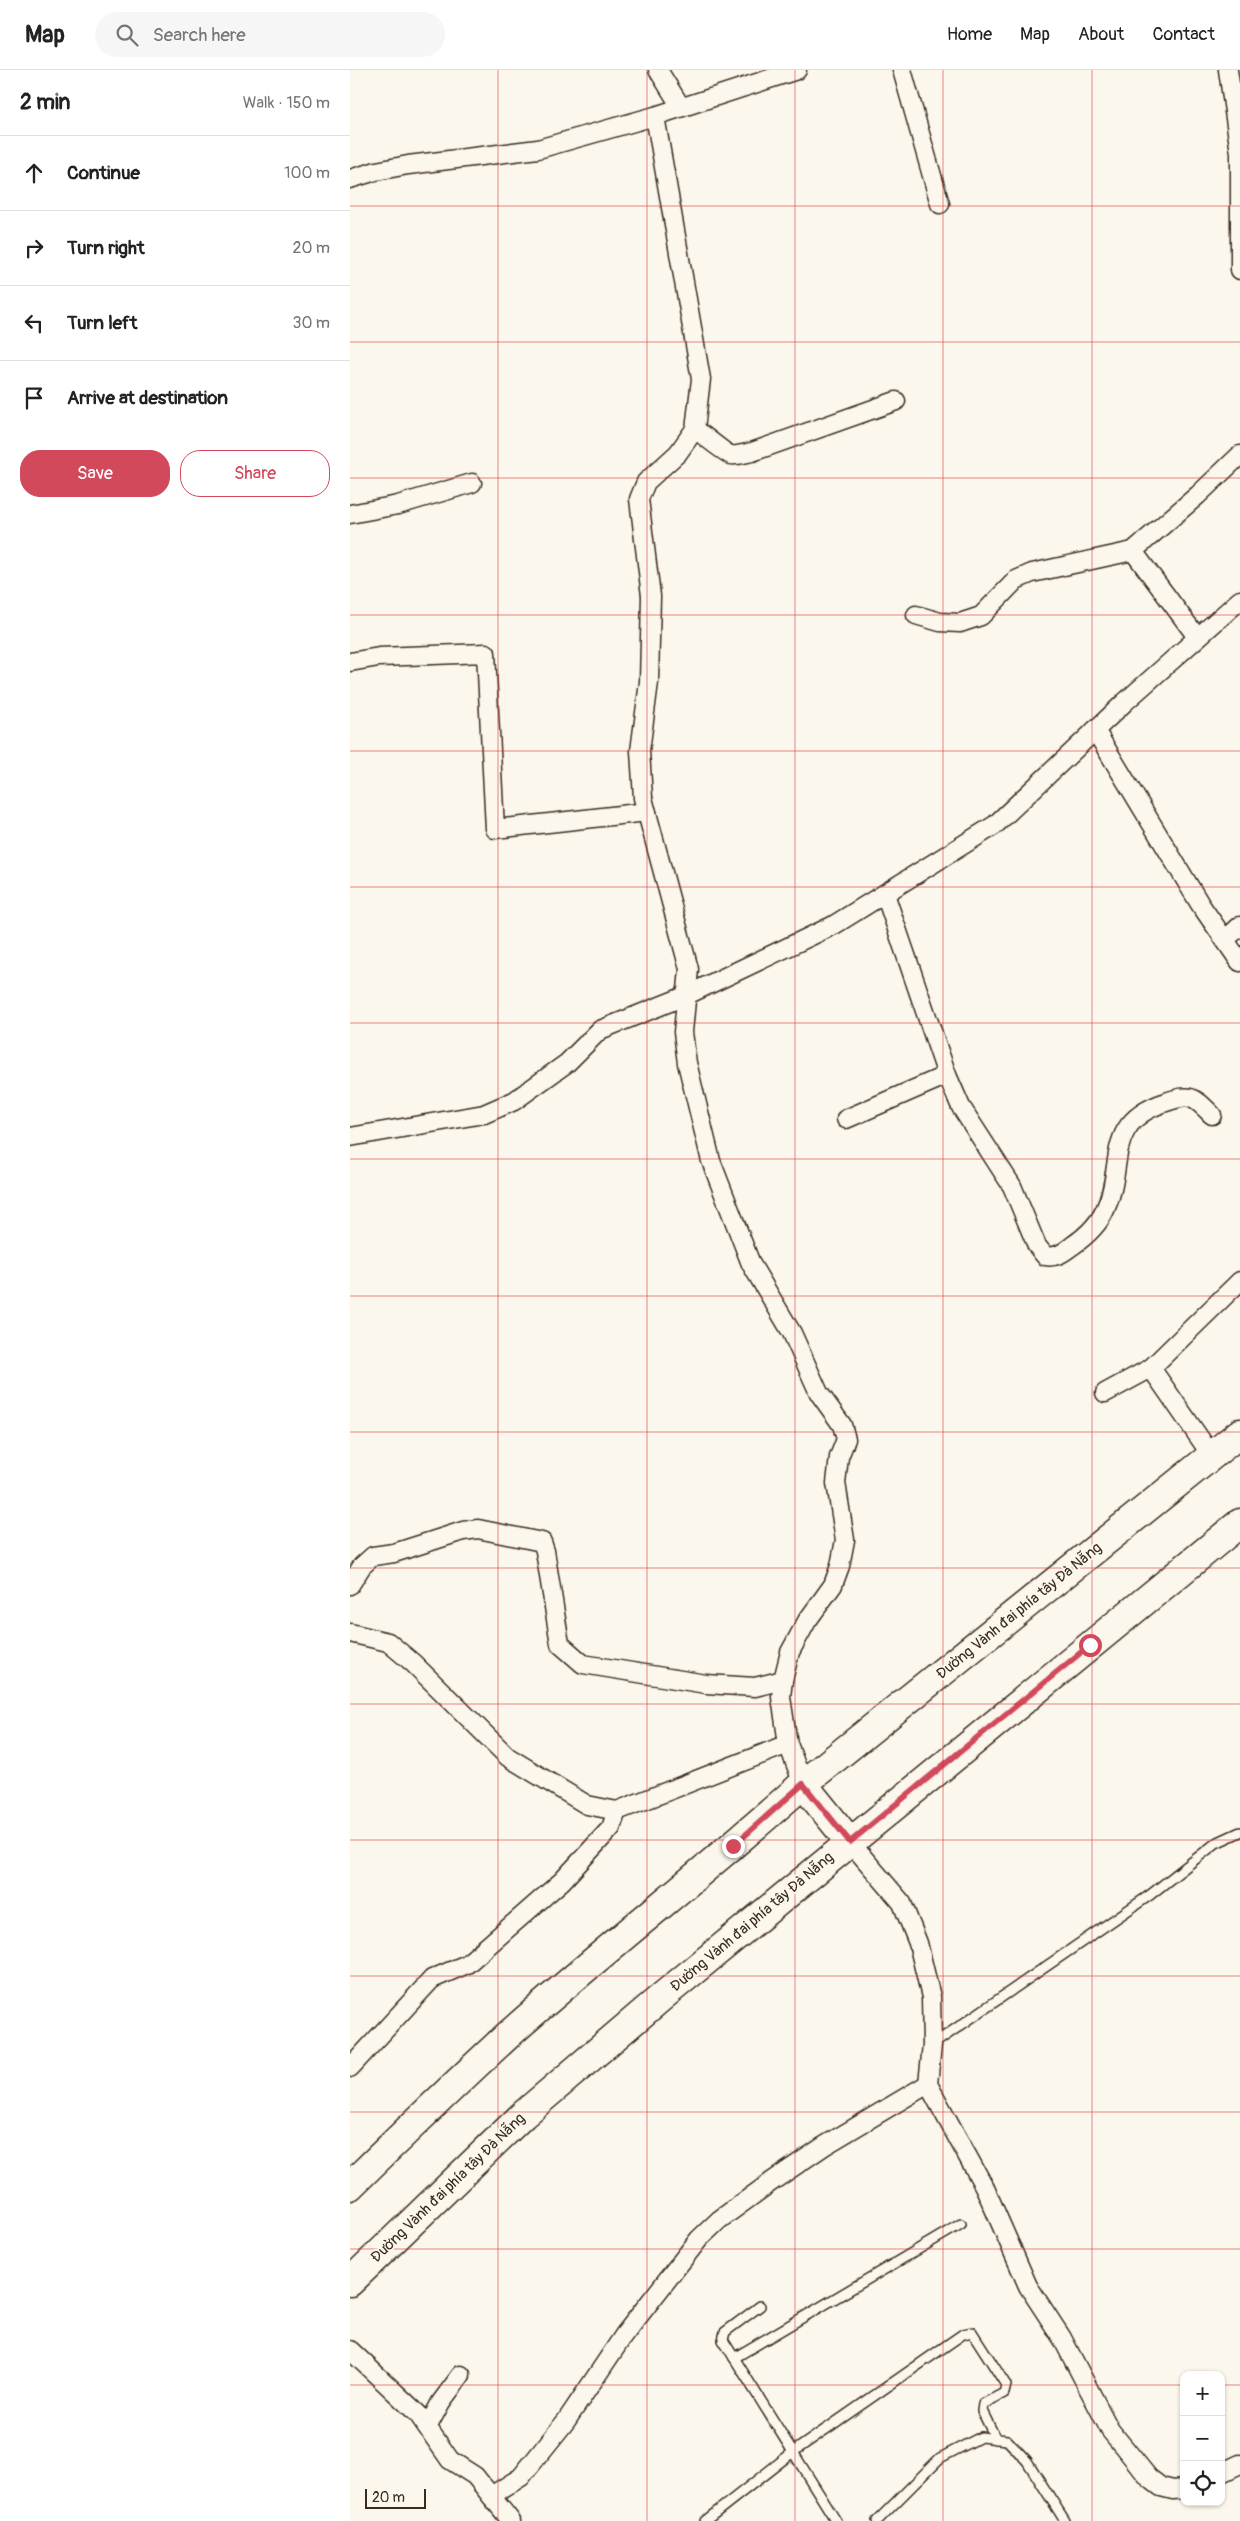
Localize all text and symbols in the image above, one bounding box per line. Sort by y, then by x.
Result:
search box [95,12,445,57]
text: Map [25,20,65,49]
icon: search [113,21,141,49]
text: Search here [153,23,246,47]
text: Home [947,23,992,46]
text: Map [1020,23,1050,46]
text: About [1078,23,1124,46]
text: Contact [1152,23,1215,46]
text: 2 min [20,89,70,116]
text: Walk · 150 m [243,93,330,113]
icon: ahead [20,159,48,187]
text: Continue [67,161,140,185]
text: 100 m [284,163,330,183]
icon: right [20,234,48,262]
text: Turn right [67,236,145,260]
text: 20 m [292,238,330,258]
icon: left [20,309,48,337]
text: Turn left [67,311,137,335]
text: 30 m [292,313,330,333]
icon: arrive [20,384,48,412]
text: Arrive at destination [67,386,228,410]
button: Save [20,450,170,497]
button: Share [180,450,330,497]
street label: Đường Vành đai phía tây Đà Nẵng [932,1538,1106,1684]
route start [1079,1634,1102,1657]
route end [722,1835,745,1858]
street label: Đường Vành đai phía tây Đà Nẵng [666,1847,838,1996]
street label: Đường Vành đai phía tây Đà Nẵng [366,2108,529,2267]
map controls [1180,2371,1225,2506]
button: + [1180,2371,1225,2416]
button: − [1180,2416,1225,2461]
button: locate [1180,2461,1225,2506]
scale bar [365,2486,426,2509]
text: 20 m [372,2489,405,2506]

